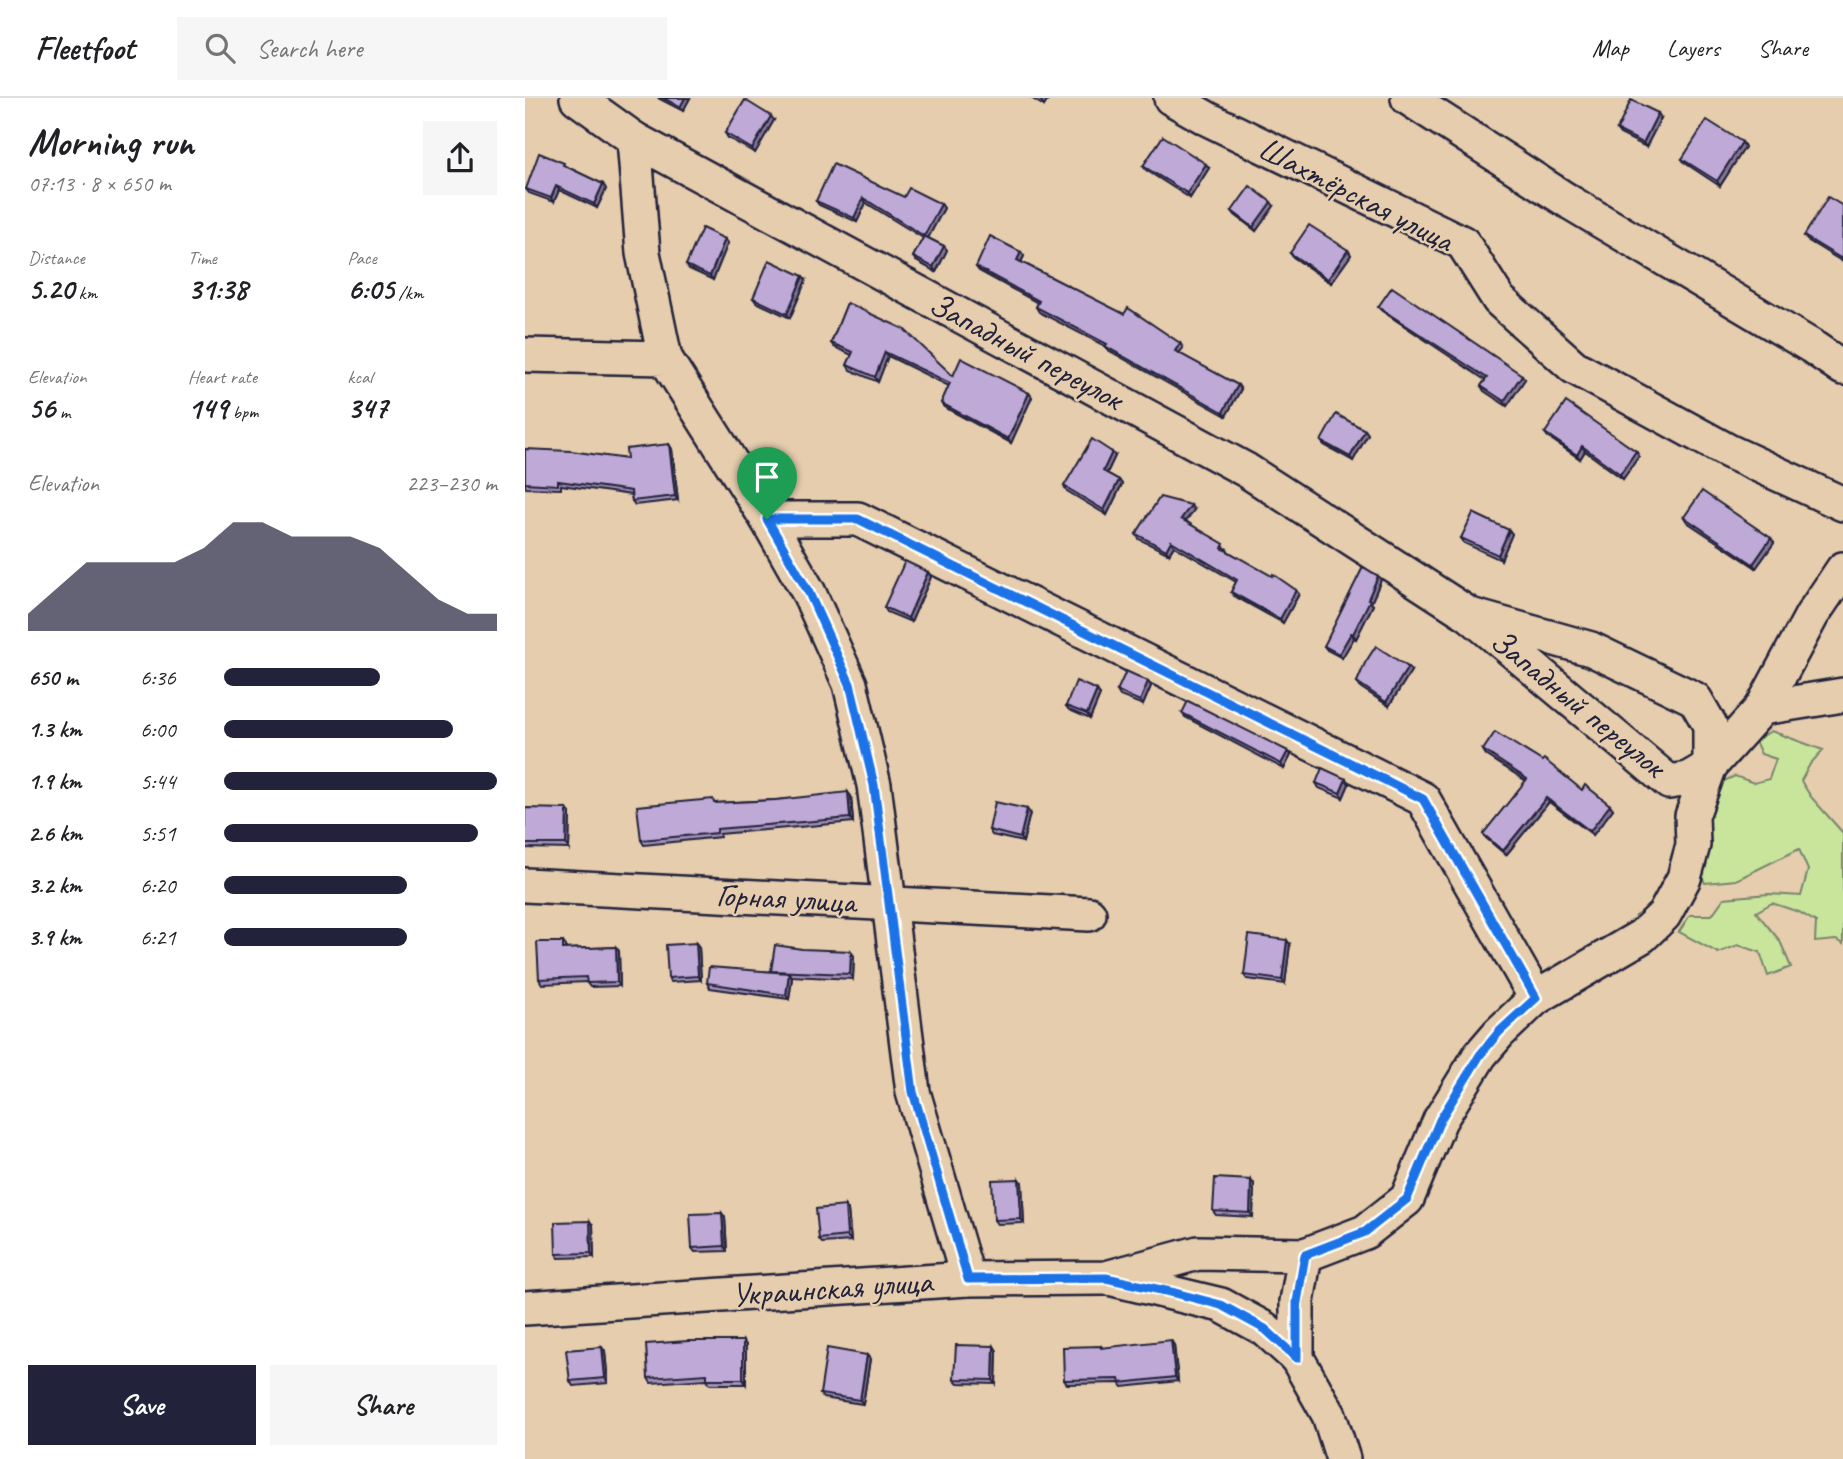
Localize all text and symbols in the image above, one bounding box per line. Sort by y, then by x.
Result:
search box [177,17,667,80]
text: Fleetfoot [35,27,135,69]
icon: search [201,29,239,67]
text: Search here [257,32,363,65]
text: Map [1592,33,1629,63]
text: Layers [1667,33,1720,63]
text: Share [1758,33,1808,63]
text: Morning run [28,119,194,166]
button: share [423,121,497,195]
street label: Шахтёрская улица [1252,127,1462,262]
text: 07:13 · 8 × 650 m [28,169,171,198]
text: Distance [28,246,85,270]
text: Time [188,246,217,270]
text: Pace [347,246,377,270]
text: 5.20 [28,270,74,308]
text: 31:38 [188,270,248,308]
text: 6:05 [347,270,394,308]
text: km [74,281,97,305]
text: /km [394,281,423,305]
street label: Западный переулок [922,282,1133,421]
text: Elevation [28,365,86,389]
text: Heart rate [188,365,257,389]
text: kcal [347,365,372,389]
text: 56 [28,389,55,427]
text: 149 [188,389,228,427]
text: 347 [347,389,388,427]
text: m [55,400,70,424]
text: bpm [228,400,258,424]
pin [737,447,797,519]
icon: arrive [748,458,786,496]
text: Elevation [28,469,99,498]
text: 223–230 m [406,469,497,498]
street label: Западный переулок [1482,620,1676,788]
text: 650 m [28,663,78,692]
text: 6:36 [140,663,176,692]
text: 1.3 km [28,715,82,744]
text: 6:00 [140,715,176,744]
text: 1.9 km [28,767,81,796]
text: 5:44 [140,767,176,796]
text: 2.6 km [28,819,82,848]
text: 5:51 [140,819,176,848]
text: 3.2 km [28,871,82,900]
text: 6:20 [140,871,176,900]
street label: Горная улица [715,873,859,923]
text: 3.9 km [28,923,81,952]
text: 6:21 [140,923,176,952]
street label: Украинская улица [730,1260,936,1316]
button: Save [28,1365,256,1445]
button: Share [270,1365,497,1445]

